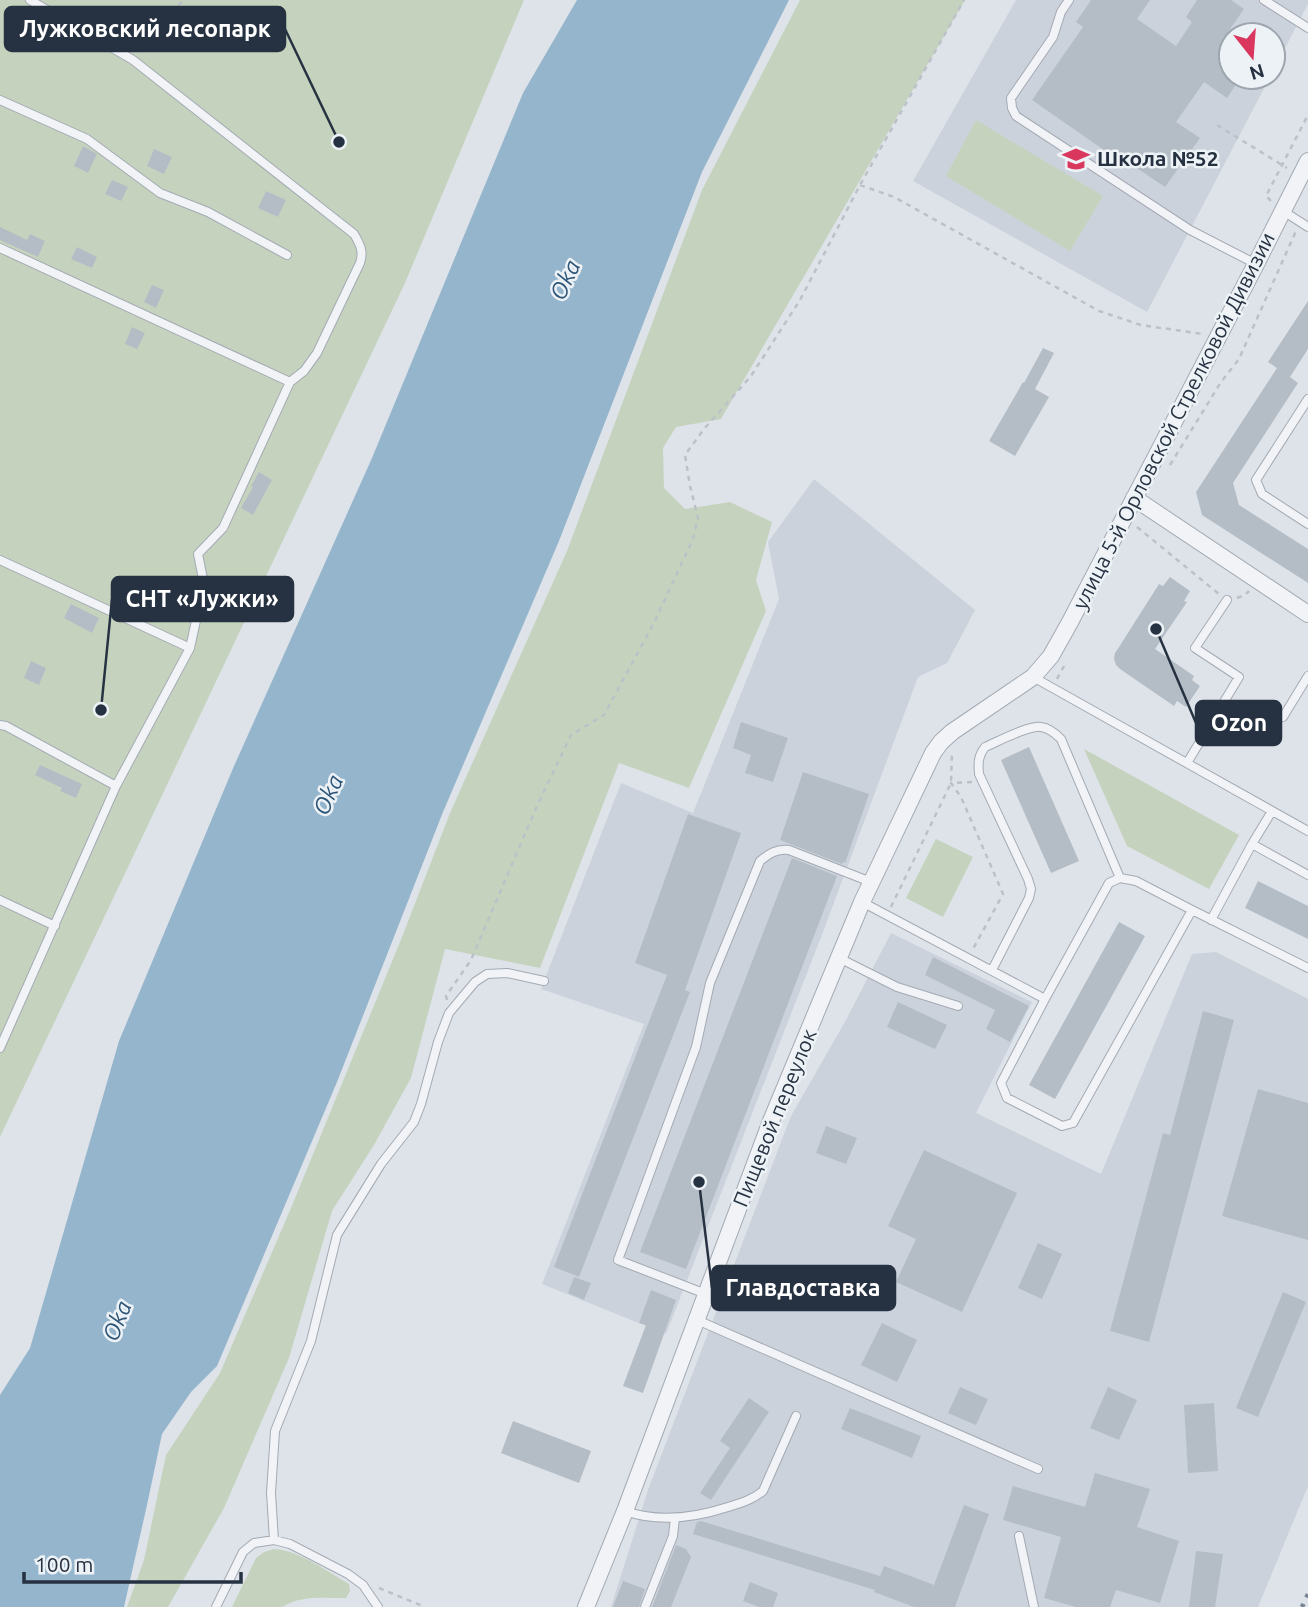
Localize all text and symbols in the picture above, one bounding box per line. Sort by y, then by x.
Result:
callout: Лужковский лесопарк [5,7,285,51]
text: Лужковский лесопарк [19,16,271,41]
north arrow [1217,21,1287,91]
text: N [1247,60,1267,85]
school or university icon: Школа №52 [1061,144,1091,174]
place label: Школа №52 [1097,146,1219,170]
street label: улица 5-й Орловской Стрелковой Дивизии [1067,228,1279,613]
water label: Oka [545,256,585,304]
callout: СНТ «Лужки» [112,577,293,621]
text: СНТ «Лужки» [126,586,278,611]
callout: Ozon [1196,701,1281,745]
text: Ozon [1211,710,1267,735]
water label: Oka [308,771,347,819]
street label: Пищевой переулок [727,1025,821,1210]
callout: Главдоставка [712,1266,895,1310]
text: Главдоставка [726,1275,880,1300]
water label: Oka [97,1297,136,1345]
scale bar [24,1540,242,1584]
text: 100 m [35,1552,93,1576]

